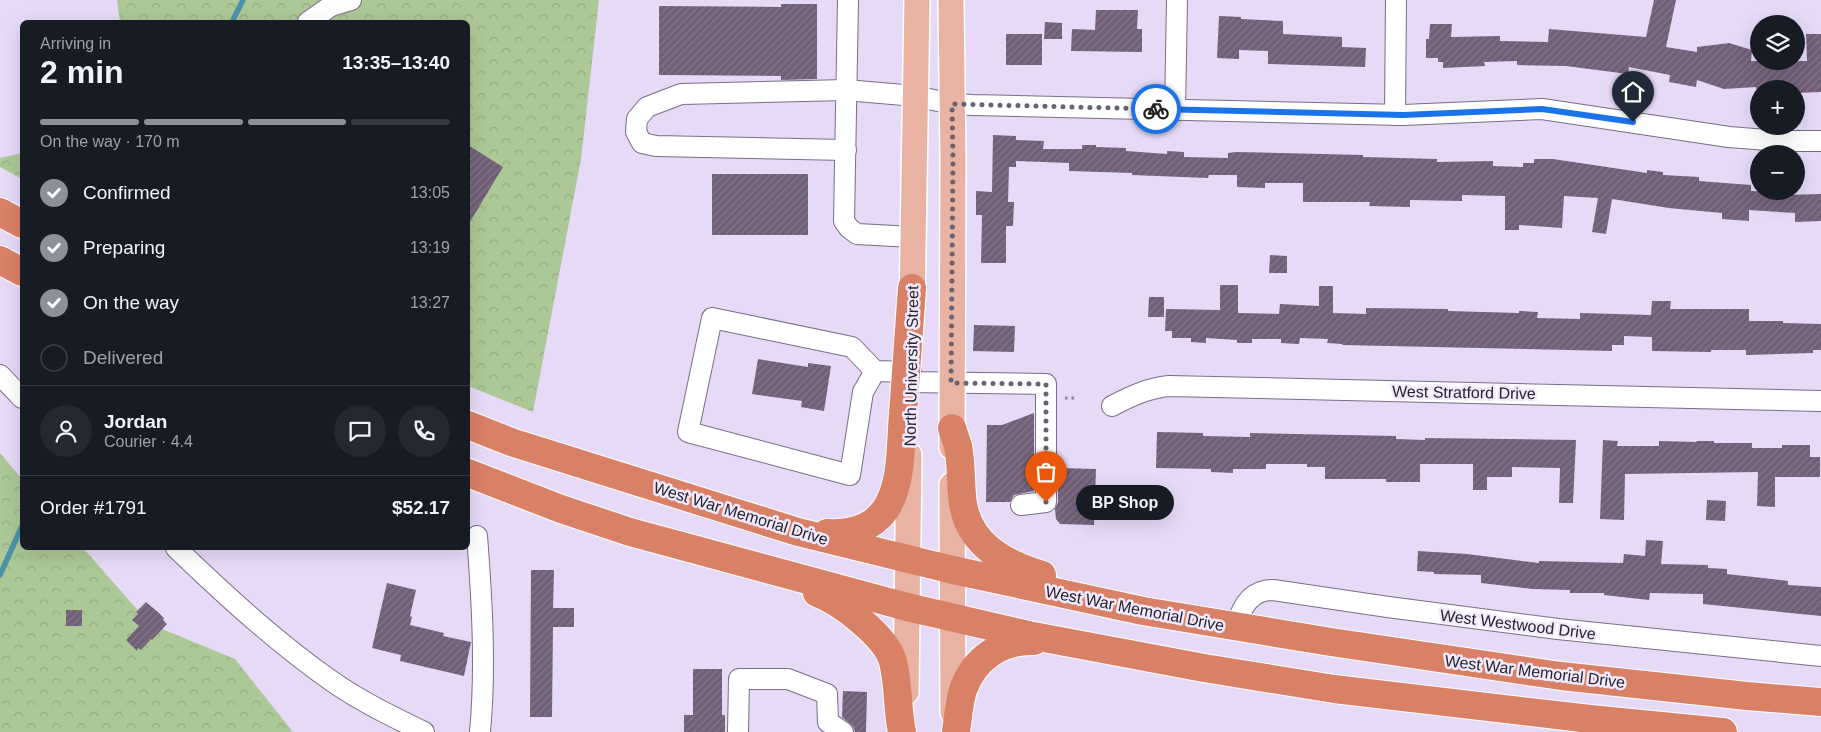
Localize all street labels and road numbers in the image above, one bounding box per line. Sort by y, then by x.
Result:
street label: North University Street [902,285,921,447]
street label: West Stratford Drive [1392,383,1536,402]
street label: West War Memorial Drive [652,479,830,548]
street label: West War Memorial Drive [1044,583,1226,634]
street label: West Westwood Drive [1439,607,1597,642]
street label: West War Memorial Drive [1444,652,1626,691]

